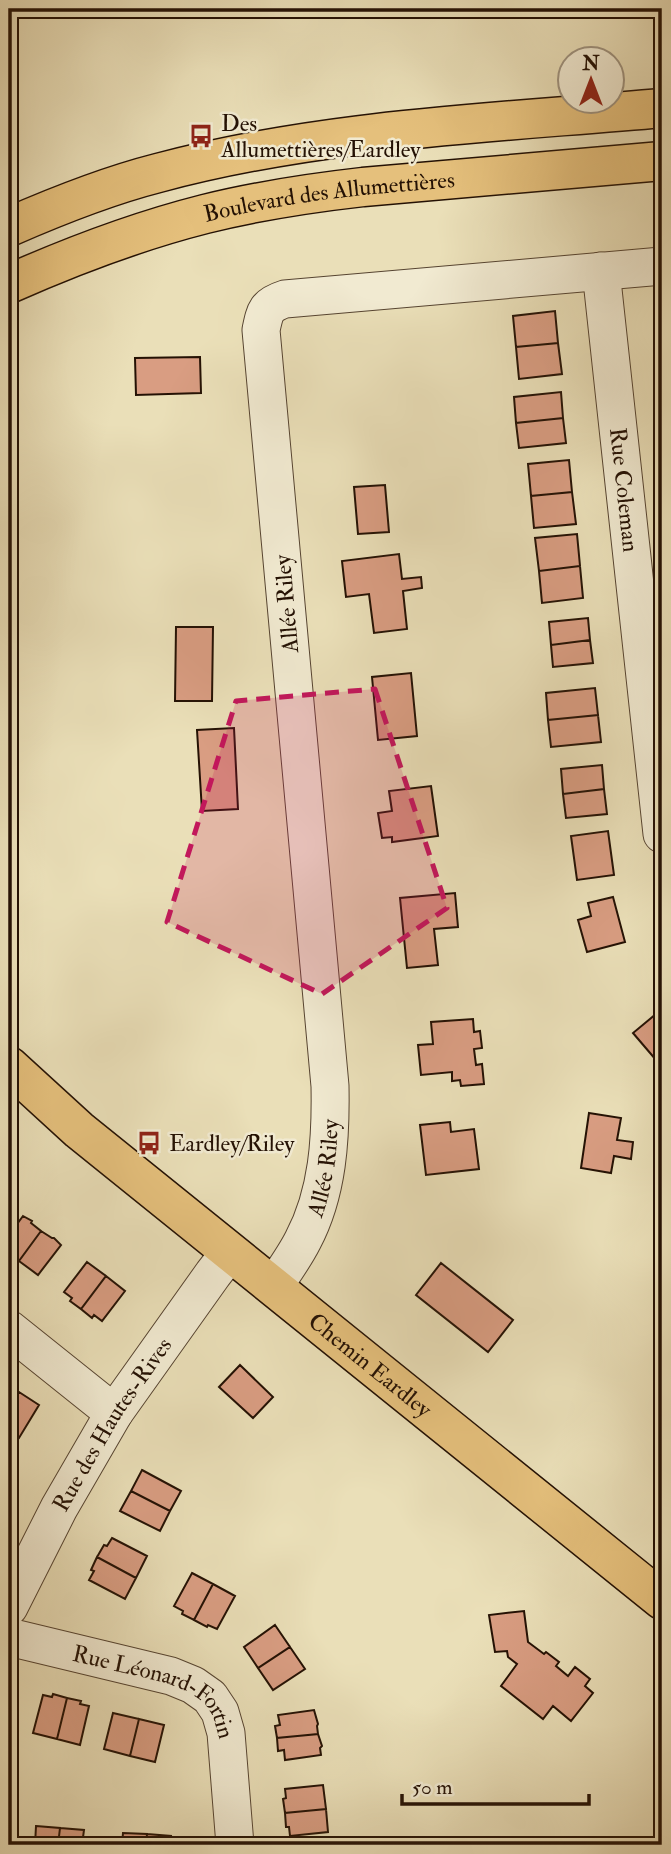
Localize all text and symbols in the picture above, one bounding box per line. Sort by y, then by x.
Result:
north arrow [556,46,626,116]
text: N [581,52,600,76]
place label: Des Allumettières/Eardley [220,109,421,164]
bus stop icon: Des Allumettières/Eardley [187,122,215,150]
street label: Boulevard des Allumettières [201,165,456,229]
street label: Rue Coleman [603,426,645,554]
street label: Allée Riley [268,553,305,655]
street label: Allée Riley [300,1118,345,1222]
bus stop icon: Eardley/Riley [135,1129,163,1157]
place label: Eardley/Riley [169,1129,295,1158]
street label: Chemin Eardley [302,1307,438,1424]
street label: Rue des Hautes-Rives [46,1332,178,1517]
street label: Rue Léonard-Fortin [70,1639,241,1742]
scale bar [402,1763,589,1807]
text: 50 m [412,1774,453,1801]

